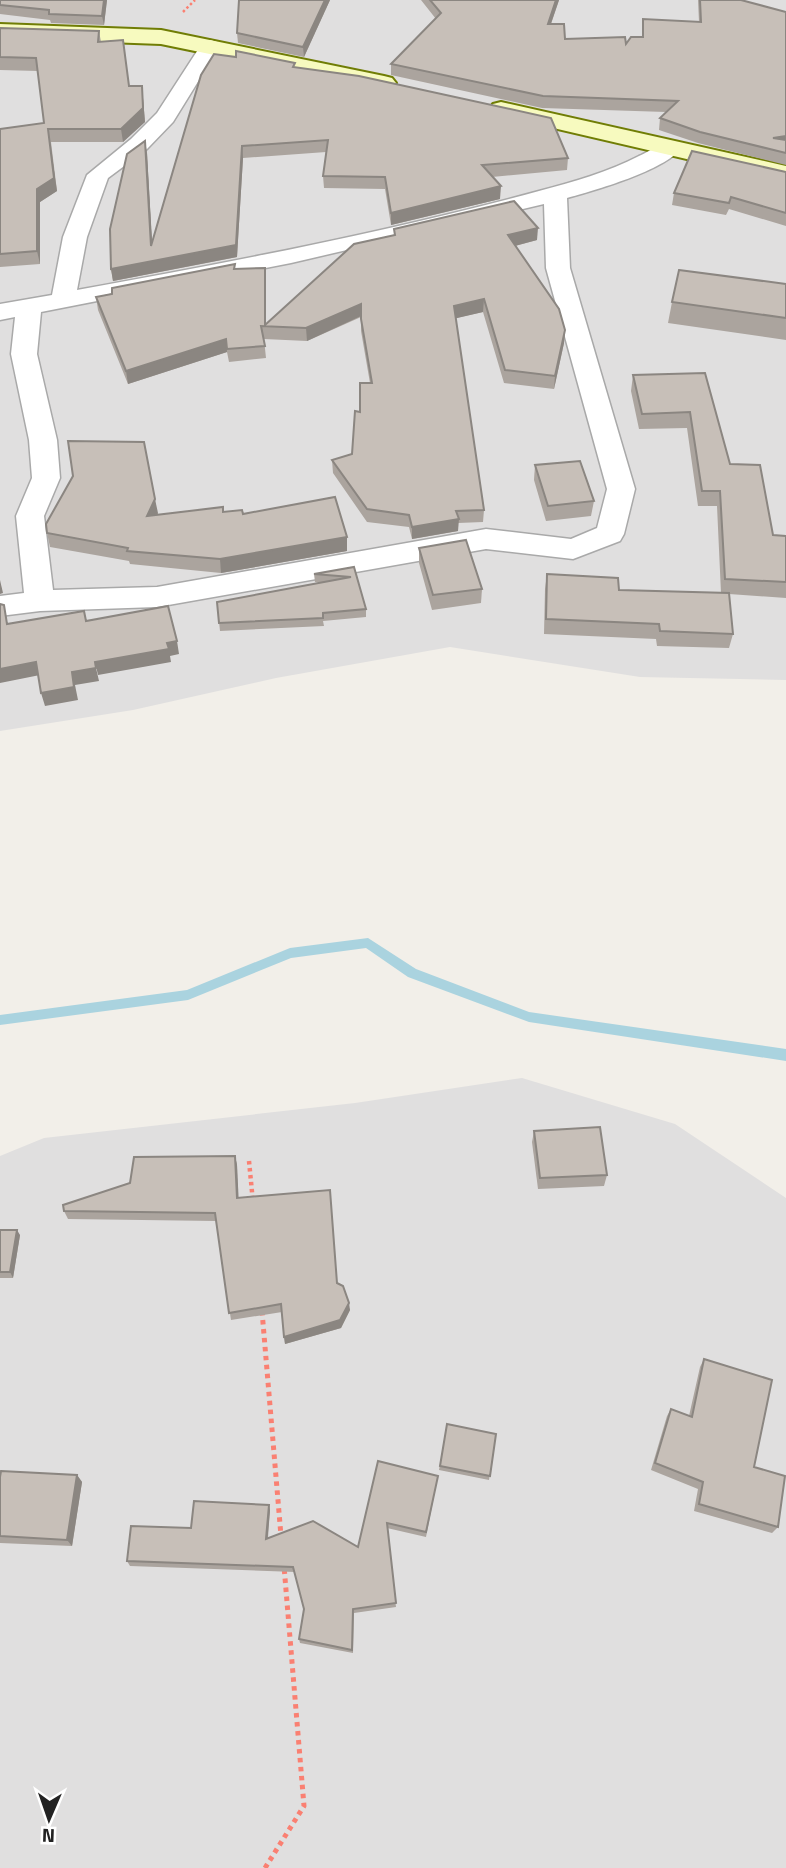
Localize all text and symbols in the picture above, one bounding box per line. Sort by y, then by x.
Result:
north arrow [14,1784,84,1854]
text: N [41,1822,55,1851]

